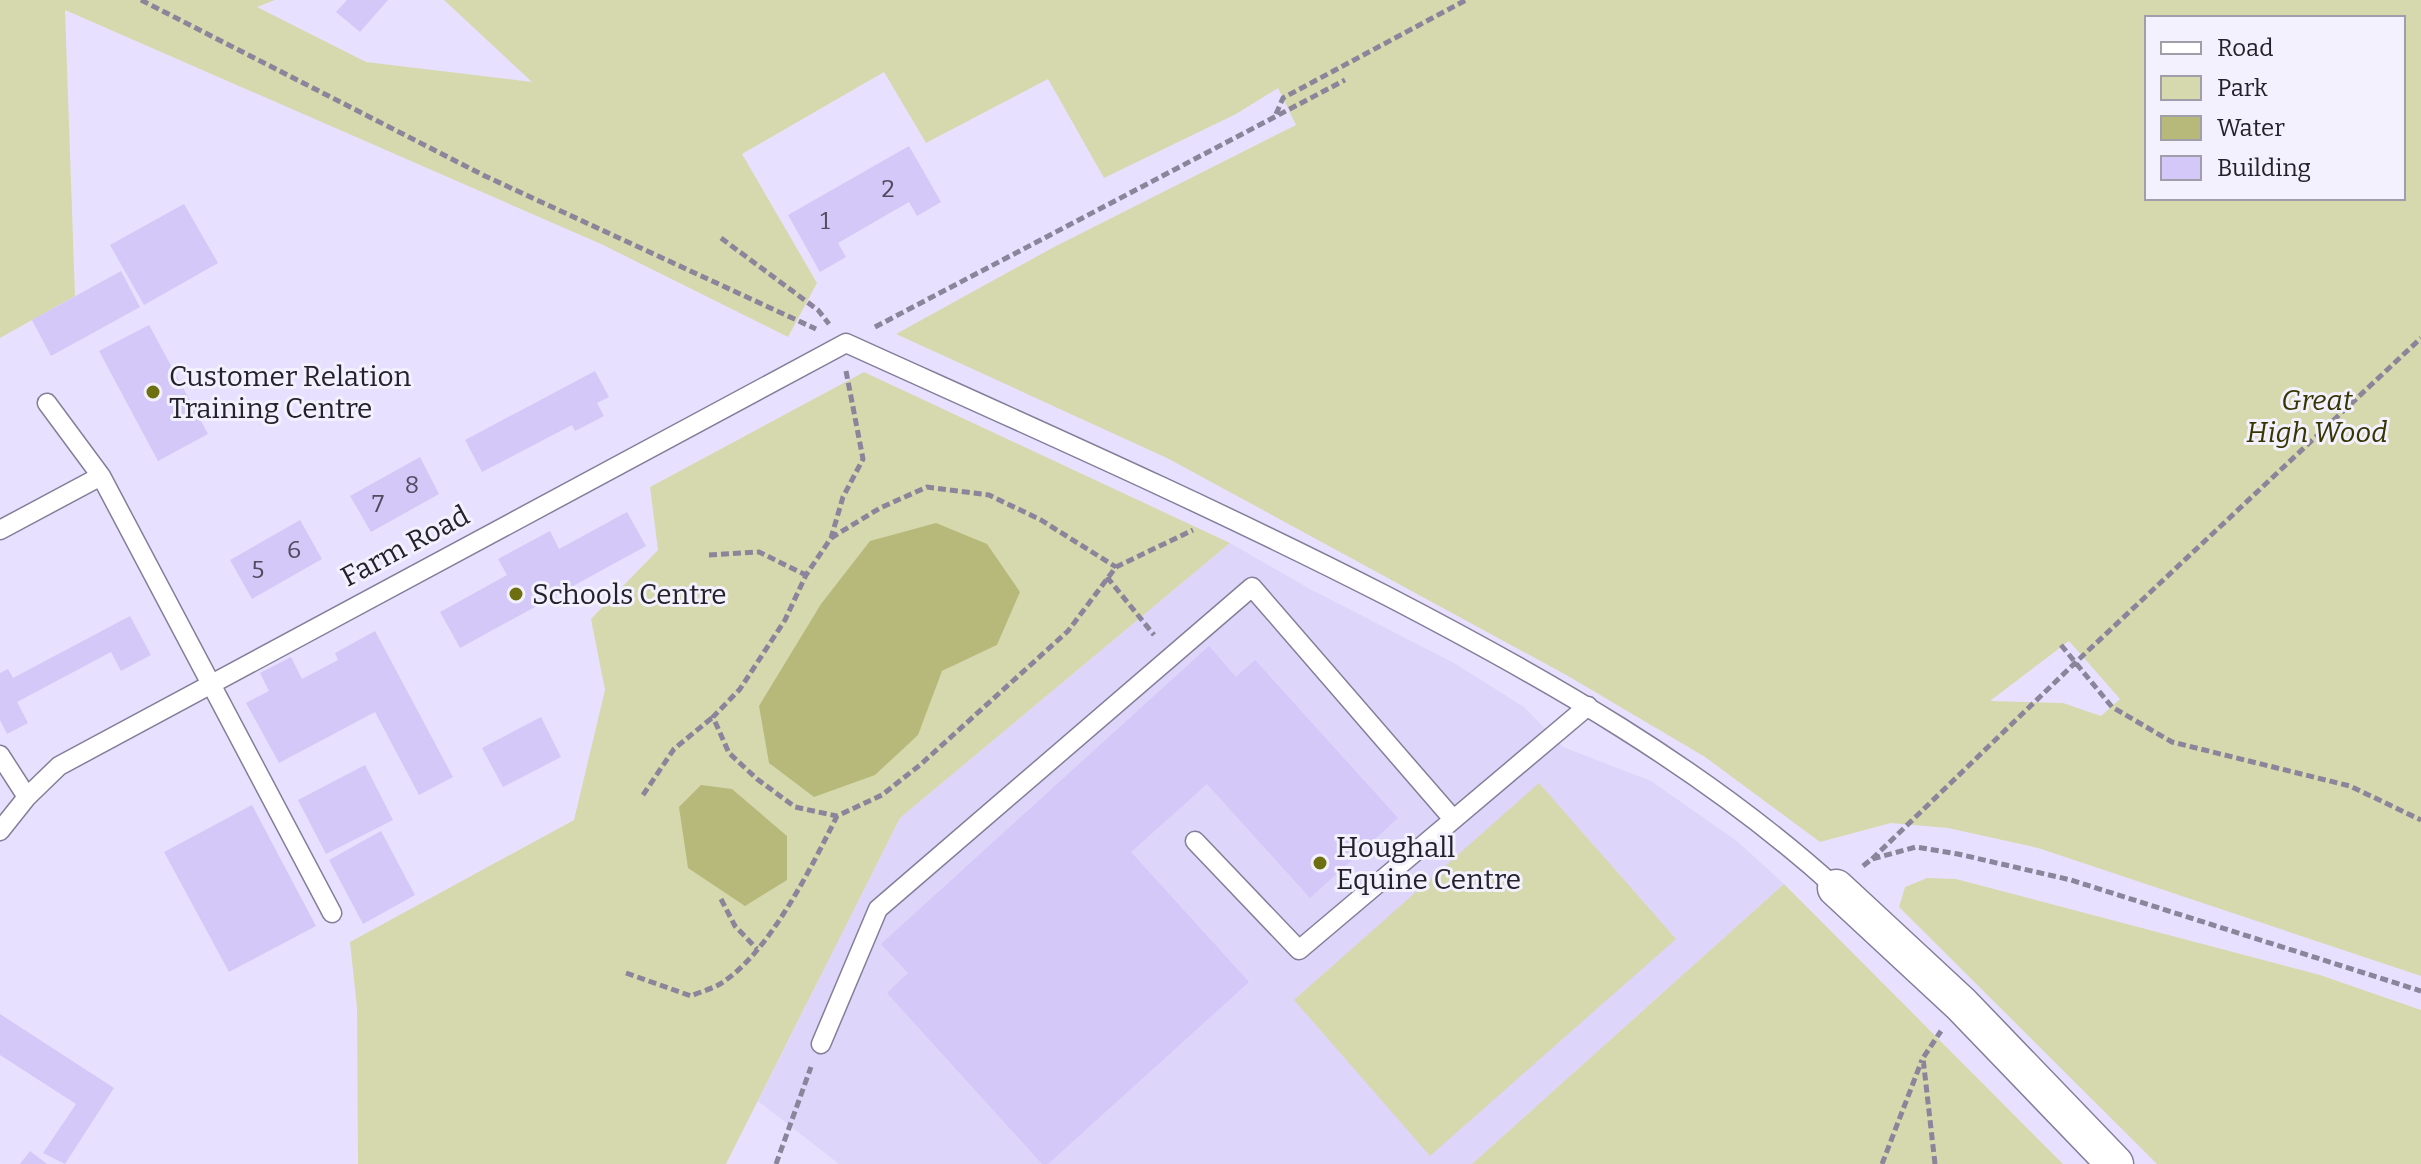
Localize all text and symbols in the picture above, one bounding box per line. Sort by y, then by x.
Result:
legend [2145,16,2405,200]
text: Road [2217,34,2273,62]
text: Park [2217,74,2268,102]
text: Water [2217,114,2285,142]
text: Building [2217,154,2311,182]
house number: 2 [881,175,895,203]
house number: 1 [820,207,830,235]
place label: Customer Relation Training Centre [169,360,412,425]
marker: Customer Relation Training Centre [144,383,162,401]
park label: Great High Wood [2246,384,2388,449]
house number: 8 [405,471,419,499]
house number: 7 [372,490,384,518]
street label: Farm Road [335,498,475,594]
house number: 6 [287,536,301,564]
house number: 5 [252,556,264,584]
place label: Schools Centre [532,578,726,611]
marker: Schools Centre [507,585,525,603]
place label: Houghall Equine Centre [1336,831,1521,896]
marker: Houghall Equine Centre [1311,854,1329,872]

